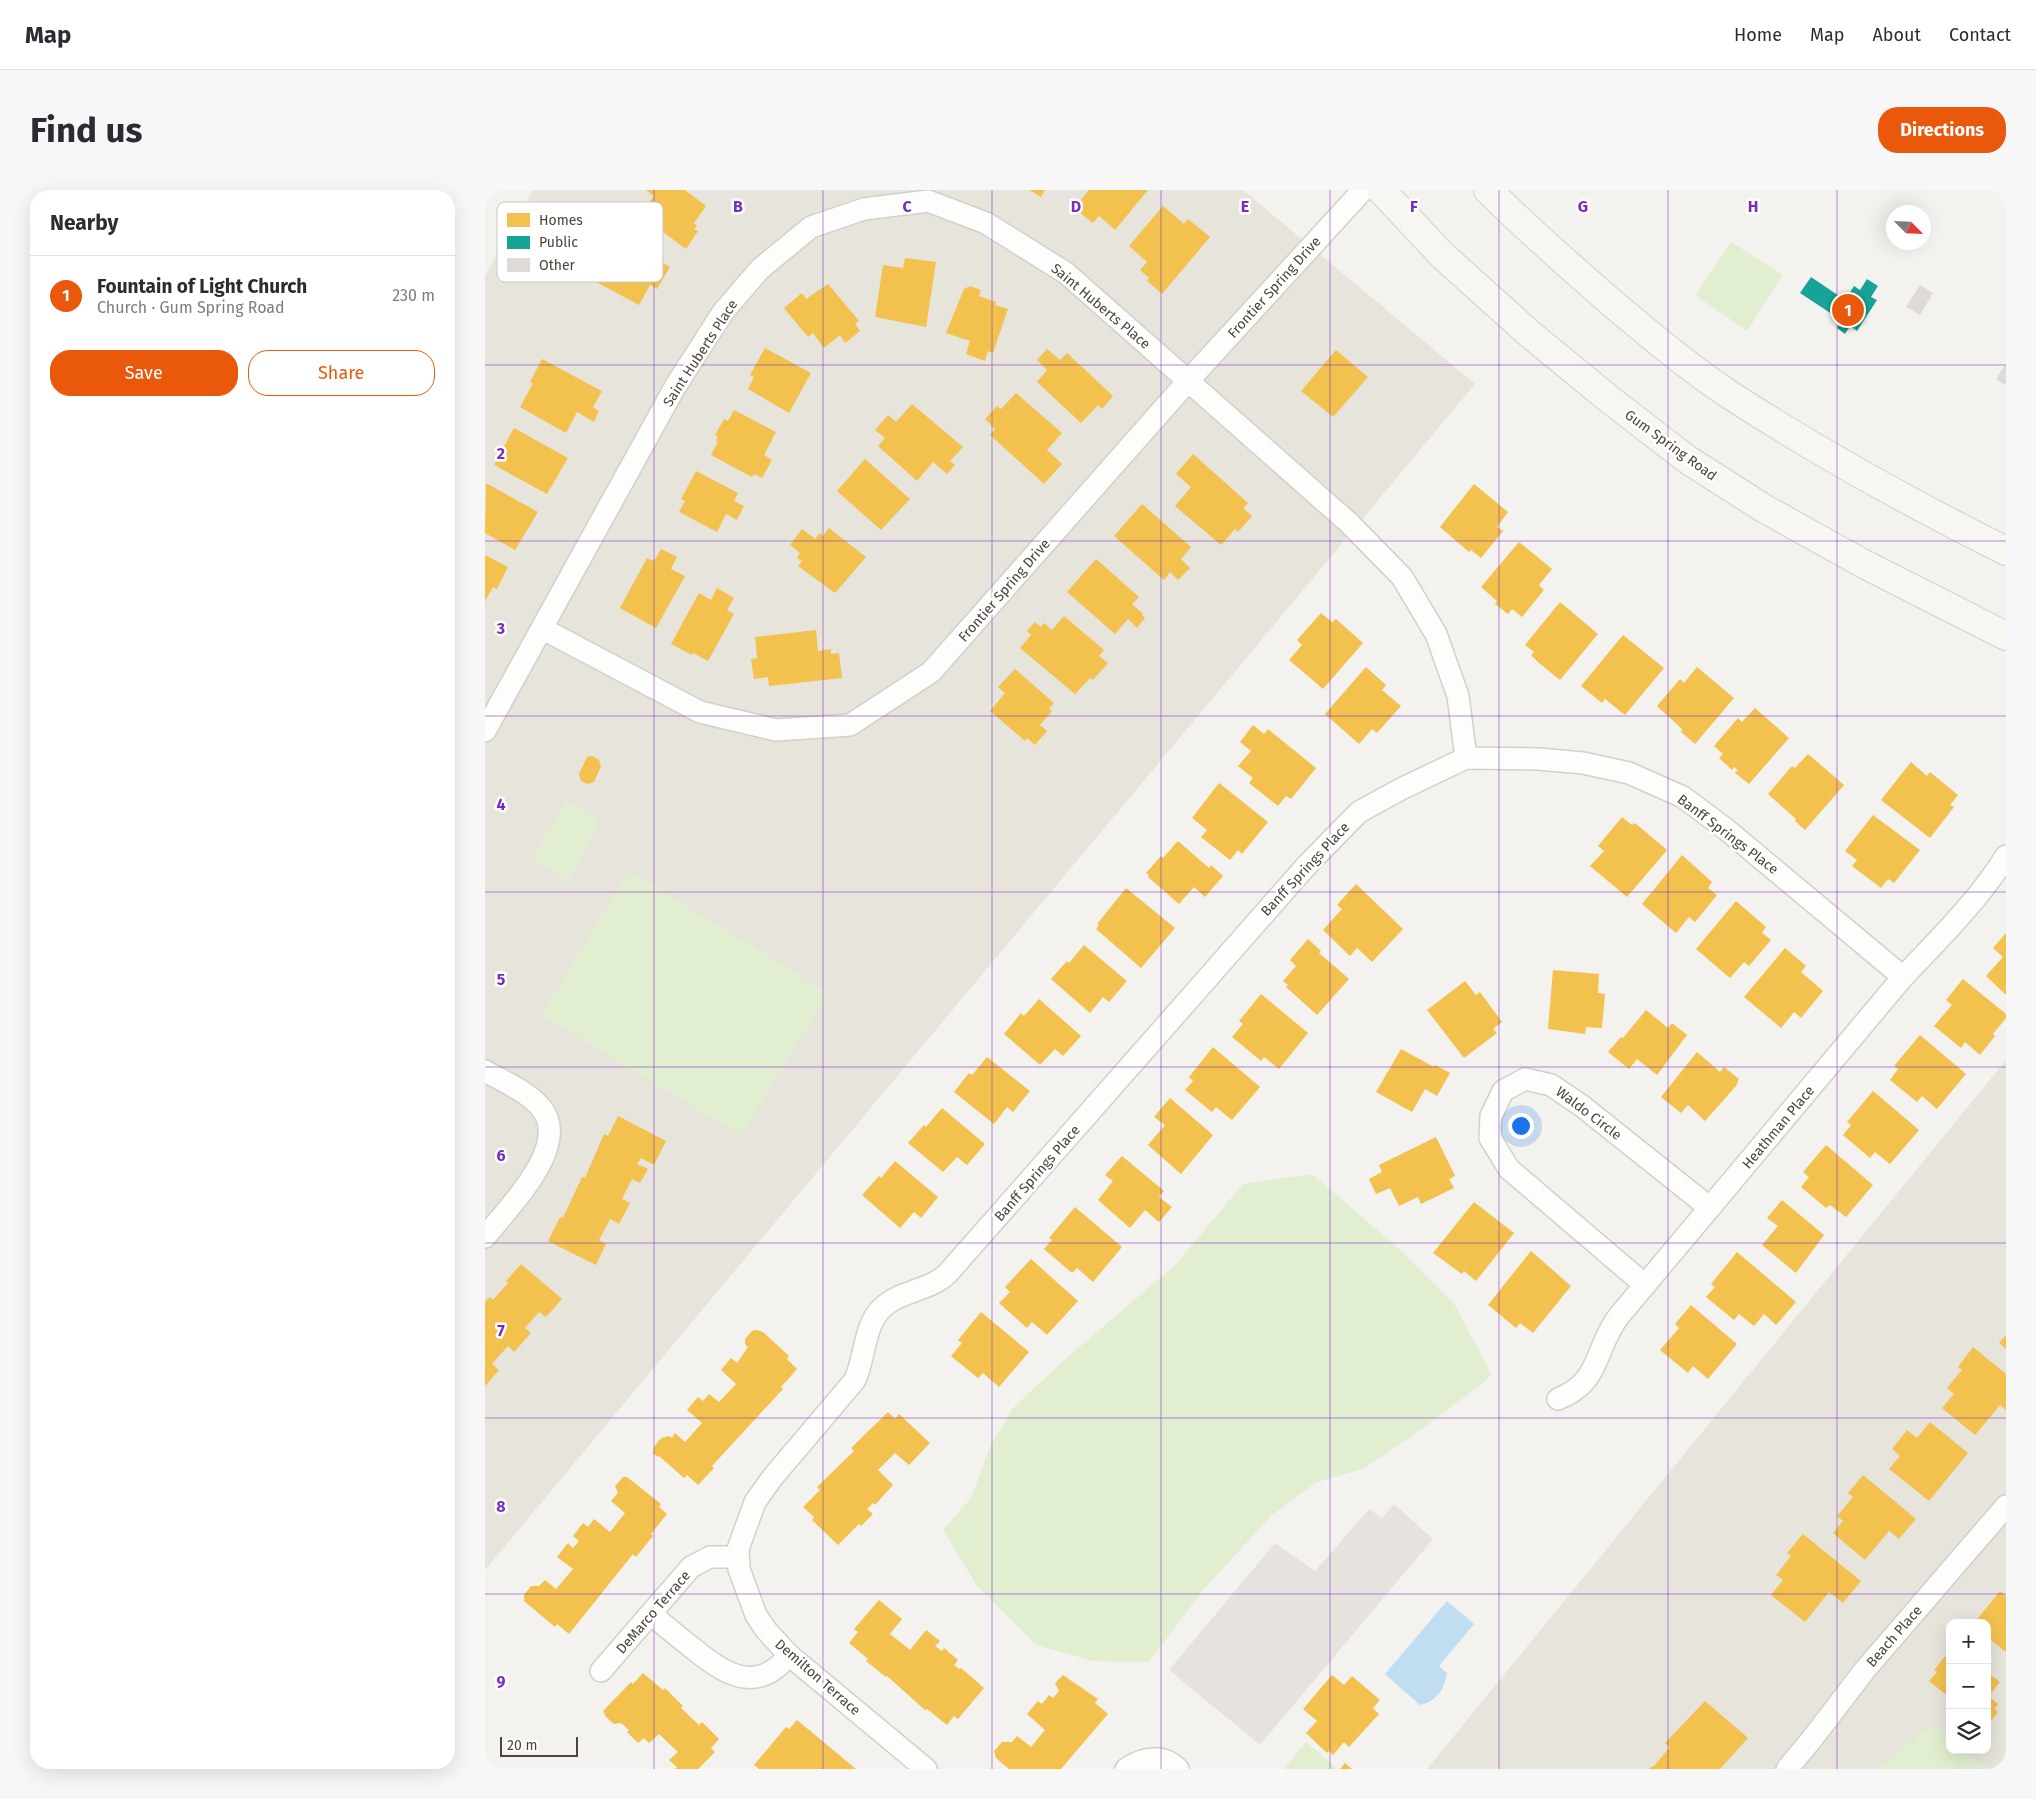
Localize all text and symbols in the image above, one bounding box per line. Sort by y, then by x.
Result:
text: Map [25,21,71,49]
text: Home [1734,24,1782,46]
text: Map [1810,24,1844,46]
text: About [1872,24,1921,46]
text: Contact [1949,24,2011,46]
button: Directions [1878,107,2006,153]
text: Find us [30,109,142,151]
text: B [733,197,743,216]
text: C [902,197,912,216]
text: D [1071,197,1081,216]
text: E [1241,197,1249,216]
text: F [1410,197,1418,216]
text: G [1578,197,1588,216]
text: H [1748,197,1758,216]
legend [497,202,663,282]
north arrow [1886,205,1931,250]
text: Nearby [50,210,118,236]
text: Homes [539,212,583,229]
street label: Frontier Spring Drive [1224,233,1324,342]
text: Public [539,234,578,251]
text: Other [539,257,576,274]
street label: Saint Huberts Place [1048,260,1154,353]
text: Fountain of Light Church [97,275,307,298]
text: 1 [62,286,70,305]
text: 230 m [392,286,435,305]
pin: 1 [1832,291,1864,329]
street label: Saint Huberts Place [659,297,741,410]
text: Church · Gum Spring Road [97,298,285,317]
button: Save [50,350,238,396]
button: Share [248,350,435,396]
street label: Gum Spring Road [1621,406,1720,484]
text: 2 [497,444,505,463]
street label: Frontier Spring Drive [955,535,1054,645]
text: 3 [496,619,505,638]
street label: Banff Springs Place [1674,791,1782,878]
text: 4 [496,795,506,814]
street label: Banff Springs Place [1258,819,1353,920]
text: 5 [497,970,506,989]
street label: Heathman Place [1739,1082,1818,1172]
street label: Waldo Circle [1552,1083,1625,1144]
your location [1508,1113,1534,1139]
street label: Banff Springs Place [991,1122,1084,1225]
text: 6 [496,1146,506,1165]
text: 7 [497,1321,505,1340]
text: 8 [496,1497,506,1516]
street label: DeMarco Terrace [613,1567,694,1657]
street label: Beach Place [1863,1602,1926,1671]
map controls [1946,1619,1991,1754]
button: + [1946,1619,1991,1664]
street label: Demilton Terrace [771,1636,864,1719]
button: − [1946,1664,1991,1709]
text: 9 [497,1672,506,1691]
button: layers [1946,1709,1991,1754]
scale bar [500,1734,577,1757]
text: 20 m [507,1737,537,1754]

